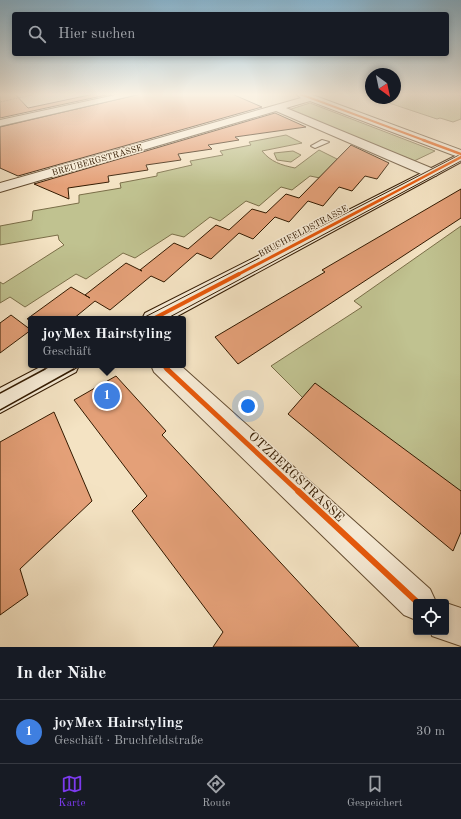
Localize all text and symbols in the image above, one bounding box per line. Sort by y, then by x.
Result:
search box [12,12,449,56]
icon: search [26,23,48,45]
text: Hier suchen [58,27,135,42]
north arrow [365,68,401,104]
street label: BREUBERGSTRASSE [51,143,144,178]
street label: BRUCHFELDSTRASSE [257,204,350,259]
popup [28,316,186,368]
text: joyMex Hairstyling [42,327,172,342]
text: Geschäft [42,345,91,358]
pin: 1 [94,381,120,411]
your location [238,396,258,416]
street label: OTZBERGSTRASSE [246,430,346,525]
map controls [413,599,449,635]
button: locate [413,599,449,635]
text: In der Nähe [16,665,106,682]
text: joyMex Hairstyling [54,716,183,731]
text: 1 [25,725,33,738]
text: 30 m [416,725,445,738]
text: Geschäft · Bruchfeldstraße [54,734,203,747]
tab: Karte [58,773,86,811]
tab: Route [202,773,230,811]
tab: Gespeichert [347,773,403,811]

